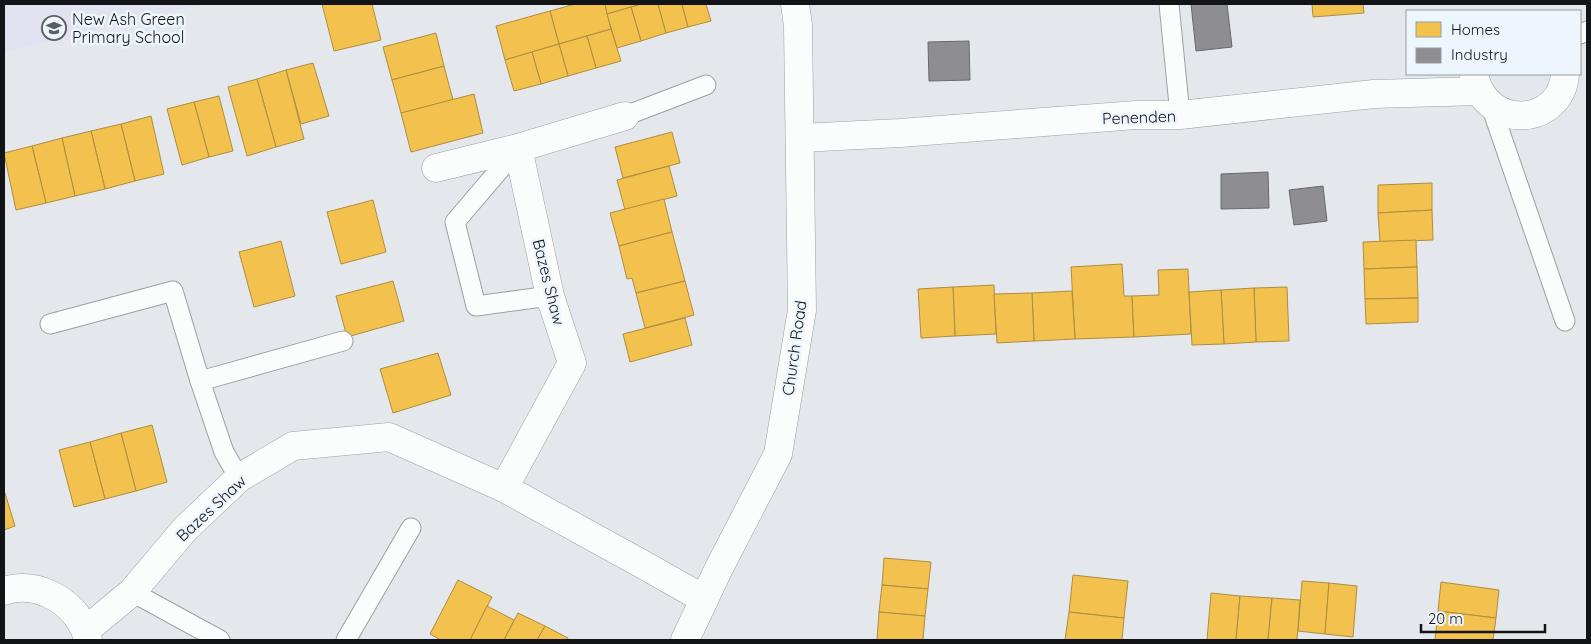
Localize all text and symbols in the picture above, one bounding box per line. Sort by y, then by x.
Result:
place label: New Ash Green Primary School [72,9,185,47]
legend [1406,10,1581,75]
school or university icon: New Ash Green Primary School [41,15,67,41]
text: Homes [1451,20,1500,39]
text: Industry [1451,45,1508,64]
street label: Penenden [1102,106,1176,128]
street label: Bazes Shaw [529,237,569,327]
street label: Church Road [777,299,811,397]
street label: Bazes Shaw [172,471,250,545]
scale bar [1421,602,1545,634]
text: 20 m [1428,609,1463,628]

